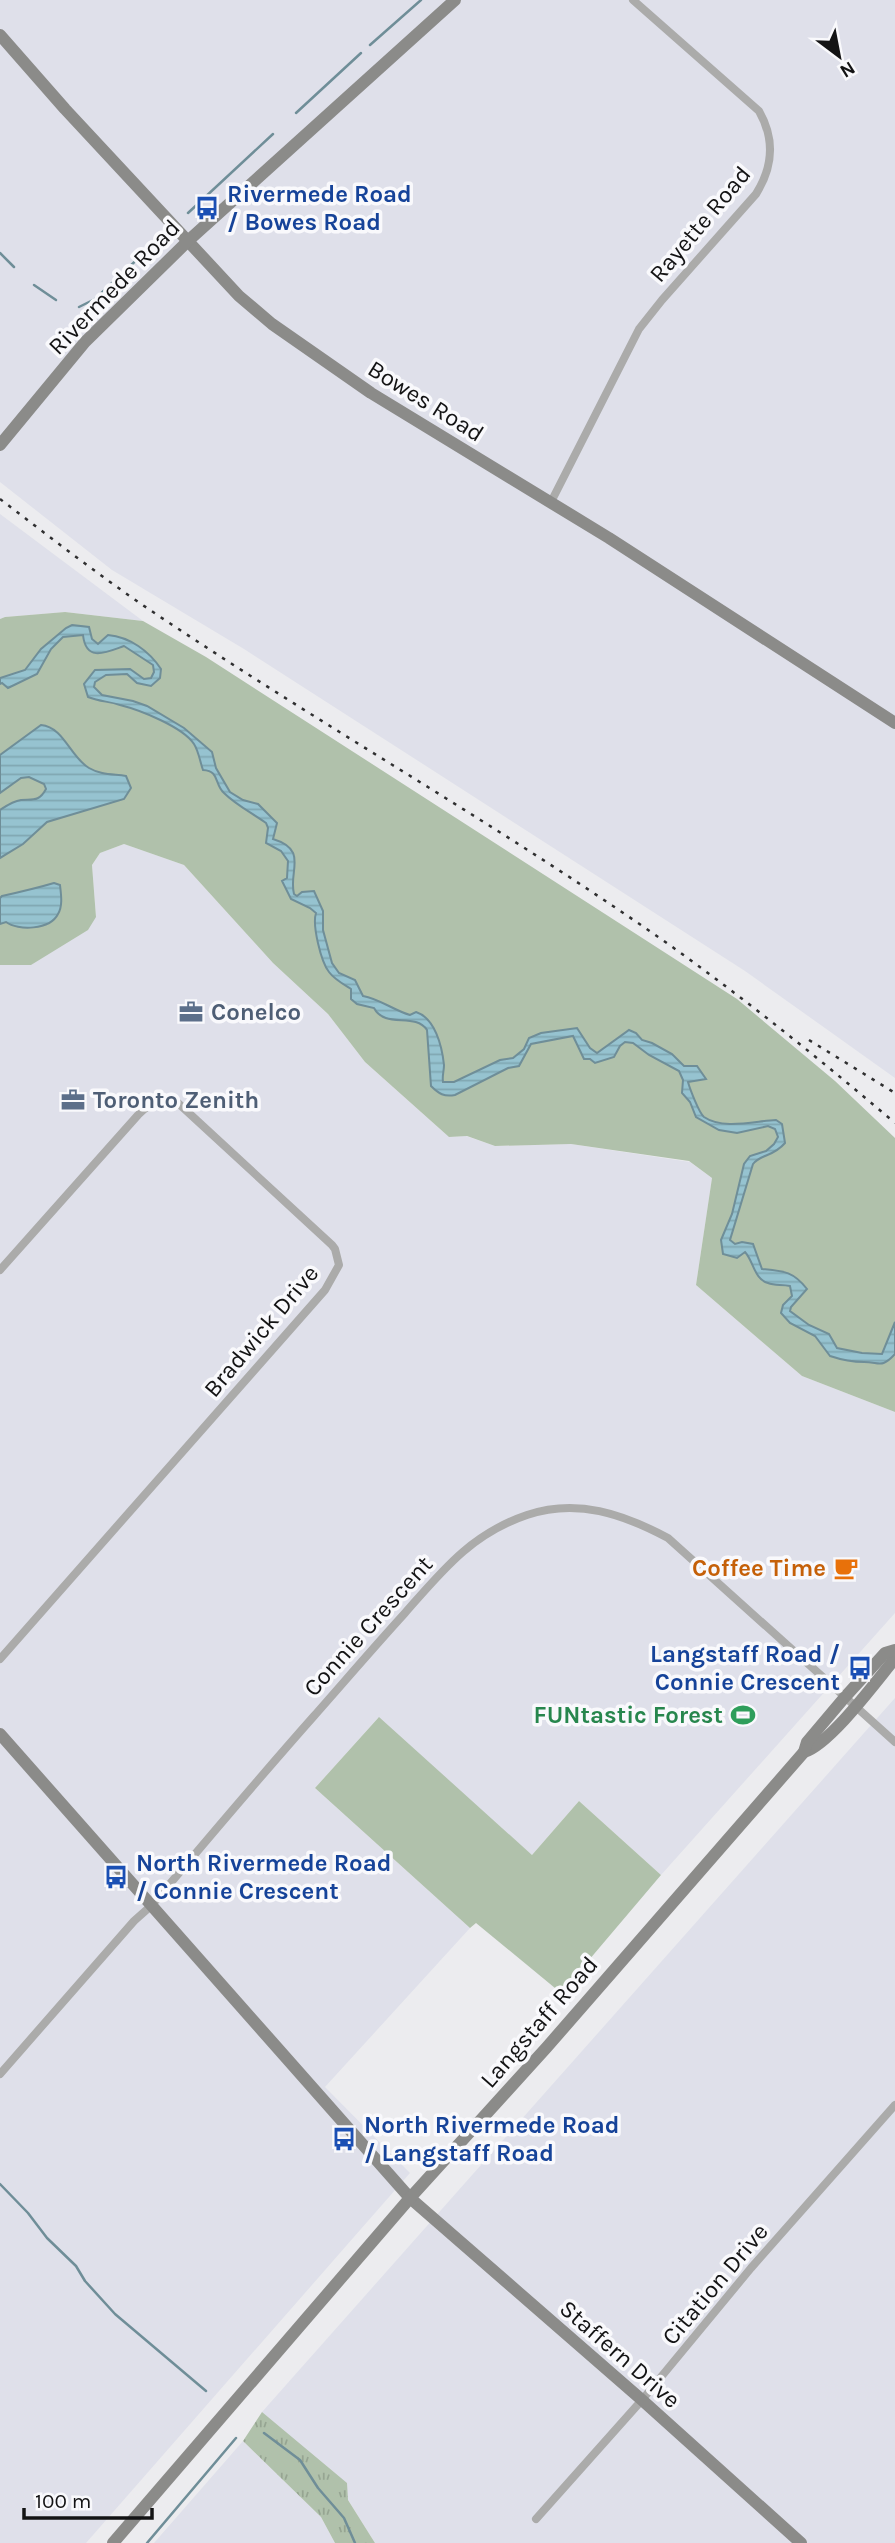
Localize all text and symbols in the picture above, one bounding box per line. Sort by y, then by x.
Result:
north arrow [804,21,874,91]
text: N [836,57,859,83]
street label: Rayette Road [643,160,757,288]
place label: Rivermede Road / Bowes Road [227,180,412,236]
bus stop icon: Rivermede Road / Bowes Road [193,194,221,222]
street label: Rivermede Road [42,214,186,360]
street label: Bowes Road [363,354,489,448]
office icon: Conelco [177,998,205,1026]
place label: Conelco [211,998,301,1026]
office icon: Toronto Zenith [59,1086,87,1114]
place label: Toronto Zenith [93,1086,259,1114]
street label: Bradwick Drive [198,1259,324,1403]
street label: Connie Crescent [298,1550,438,1702]
place label: Coffee Time [692,1554,826,1582]
cafe icon: Coffee Time [832,1554,860,1582]
place label: Langstaff Road / Connie Crescent [650,1640,840,1696]
bus stop icon: Langstaff Road / Connie Crescent [846,1654,874,1682]
place label: FUNtastic Forest [534,1701,723,1729]
sports icon: FUNtastic Forest [729,1701,757,1729]
place label: North Rivermede Road / Connie Crescent [136,1849,391,1905]
bus stop icon: North Rivermede Road / Connie Crescent [102,1863,130,1891]
street label: Langstaff Road [474,1951,604,2093]
place label: North Rivermede Road / Langstaff Road [364,2111,619,2167]
bus stop icon: North Rivermede Road / Langstaff Road [330,2125,358,2153]
street label: Citation Drive [656,2218,774,2350]
street label: Staffern Drive [554,2294,686,2414]
scale bar [24,2476,152,2520]
text: 100 m [35,2489,92,2513]

